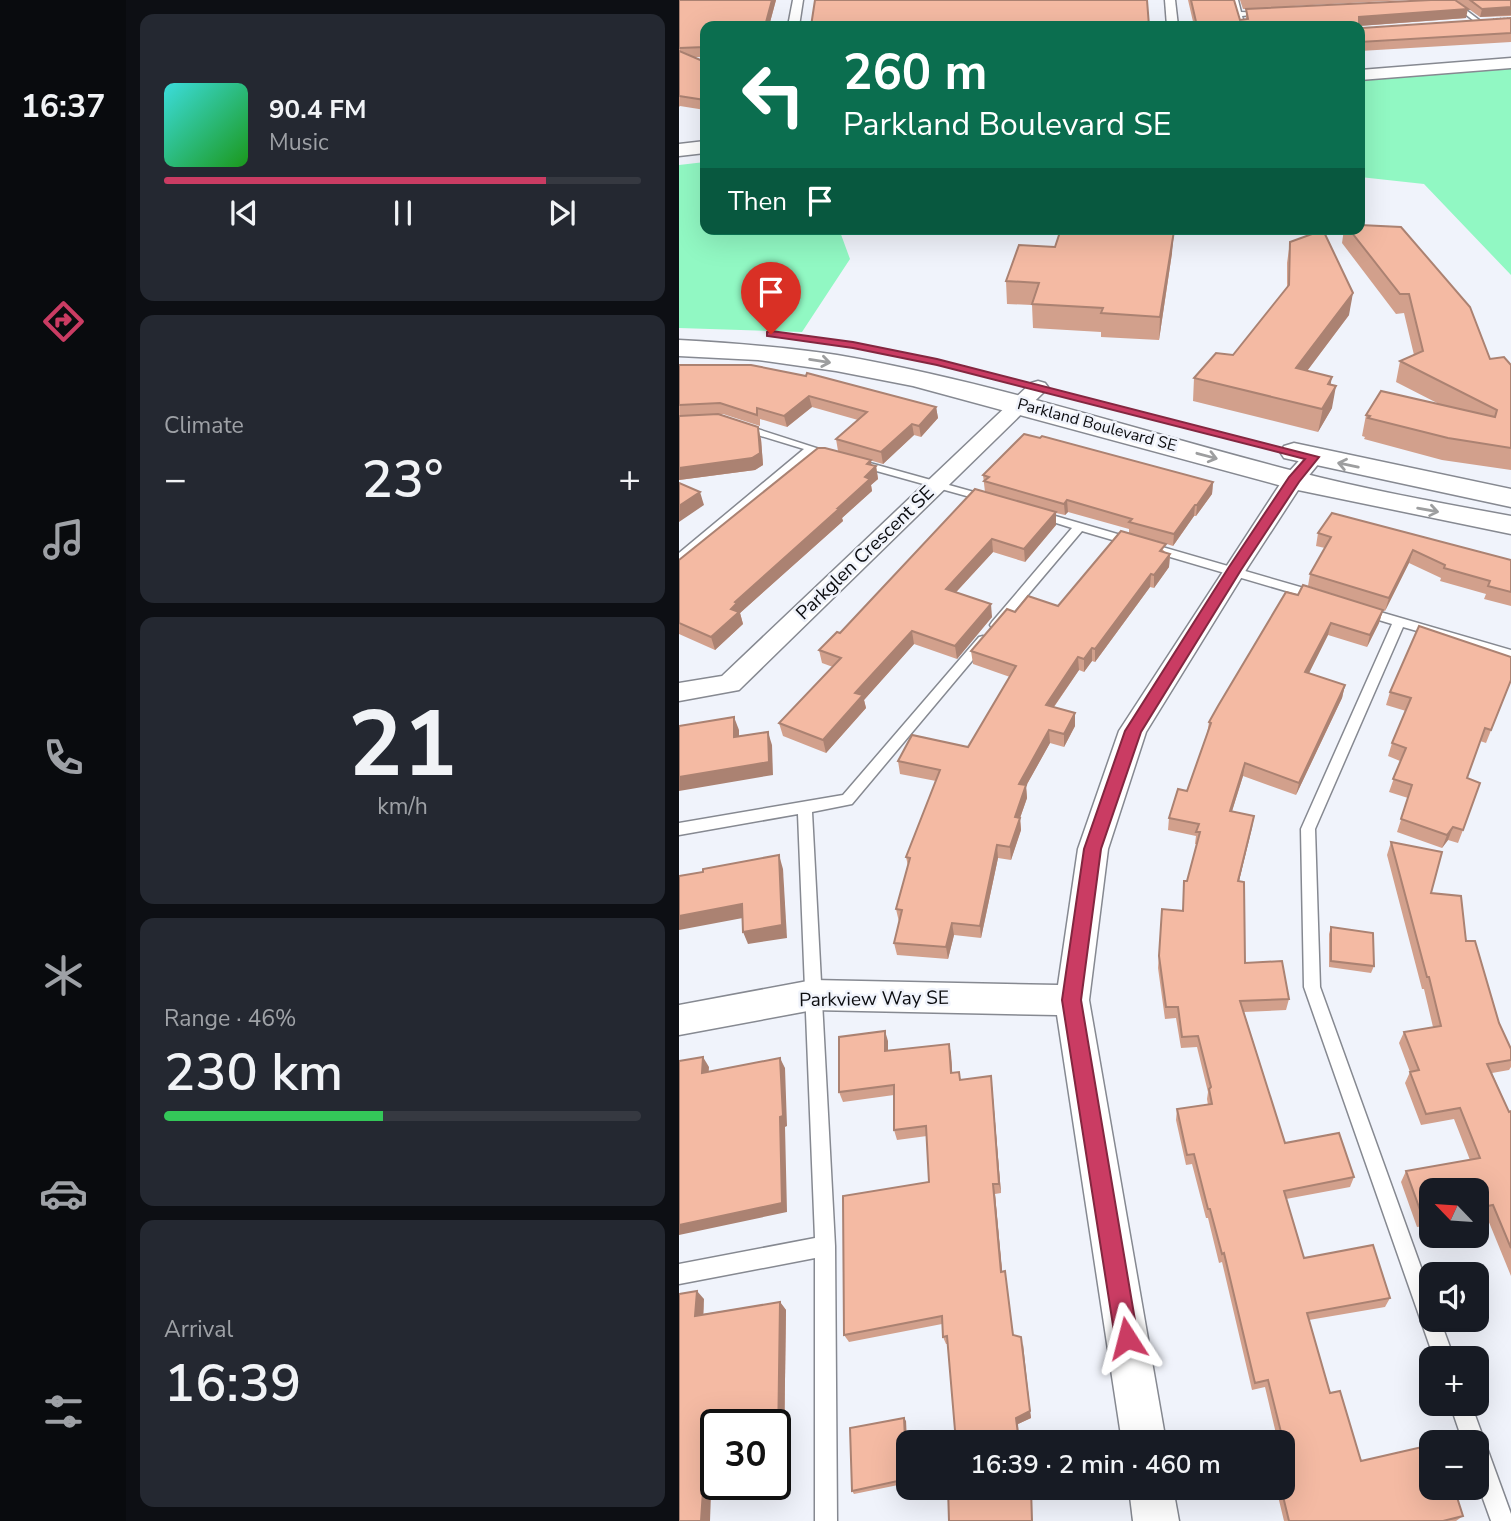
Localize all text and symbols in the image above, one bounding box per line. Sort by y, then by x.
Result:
text: 260 m [843,39,987,106]
icon: left [728,49,819,140]
text: 16:37 [21,85,105,128]
text: 90.4 FM [269,92,366,127]
text: Parkland Boulevard SE [843,103,1172,146]
text: Music [269,127,329,158]
icon: arrive [801,182,839,220]
text: Then [728,184,787,219]
icon: previous [225,194,263,232]
icon: pause [384,194,422,232]
icon: next [543,194,581,232]
pin [741,262,801,334]
icon: arrive [752,273,790,311]
icon: directions [39,297,88,346]
one-way arrow [808,355,831,368]
street label: Parkland Boulevard SE [1015,393,1179,457]
text: Climate [164,410,244,441]
text: 23° [362,444,443,515]
one-way arrow [1195,450,1218,463]
text: − [164,454,187,505]
text: + [618,454,641,505]
one-way arrow [1337,457,1360,471]
street label: Parkglen Crescent SE [790,480,940,626]
one-way arrow [1416,504,1439,517]
icon: music [39,515,88,564]
text: 21 [348,683,457,807]
icon: phone [39,733,88,782]
text: km/h [377,791,428,822]
icon: climate [39,951,88,1000]
street label: Parkview Way SE [799,985,949,1013]
text: Range · 46% [164,1003,296,1034]
text: 230 km [164,1037,343,1108]
icon: car [39,1169,88,1218]
north arrow [1419,1178,1489,1248]
map controls [1419,1178,1489,1500]
button: sound [1419,1262,1489,1332]
position arrow [1090,1301,1164,1375]
text: Arrival [164,1314,233,1345]
button: + [1419,1346,1489,1416]
text: 16:39 [164,1348,301,1419]
icon: filters [39,1387,88,1436]
speed limit sign: 30 [700,1409,791,1500]
button: − [1419,1430,1489,1500]
text: 16:39 · 2 min · 460 m [970,1447,1221,1482]

